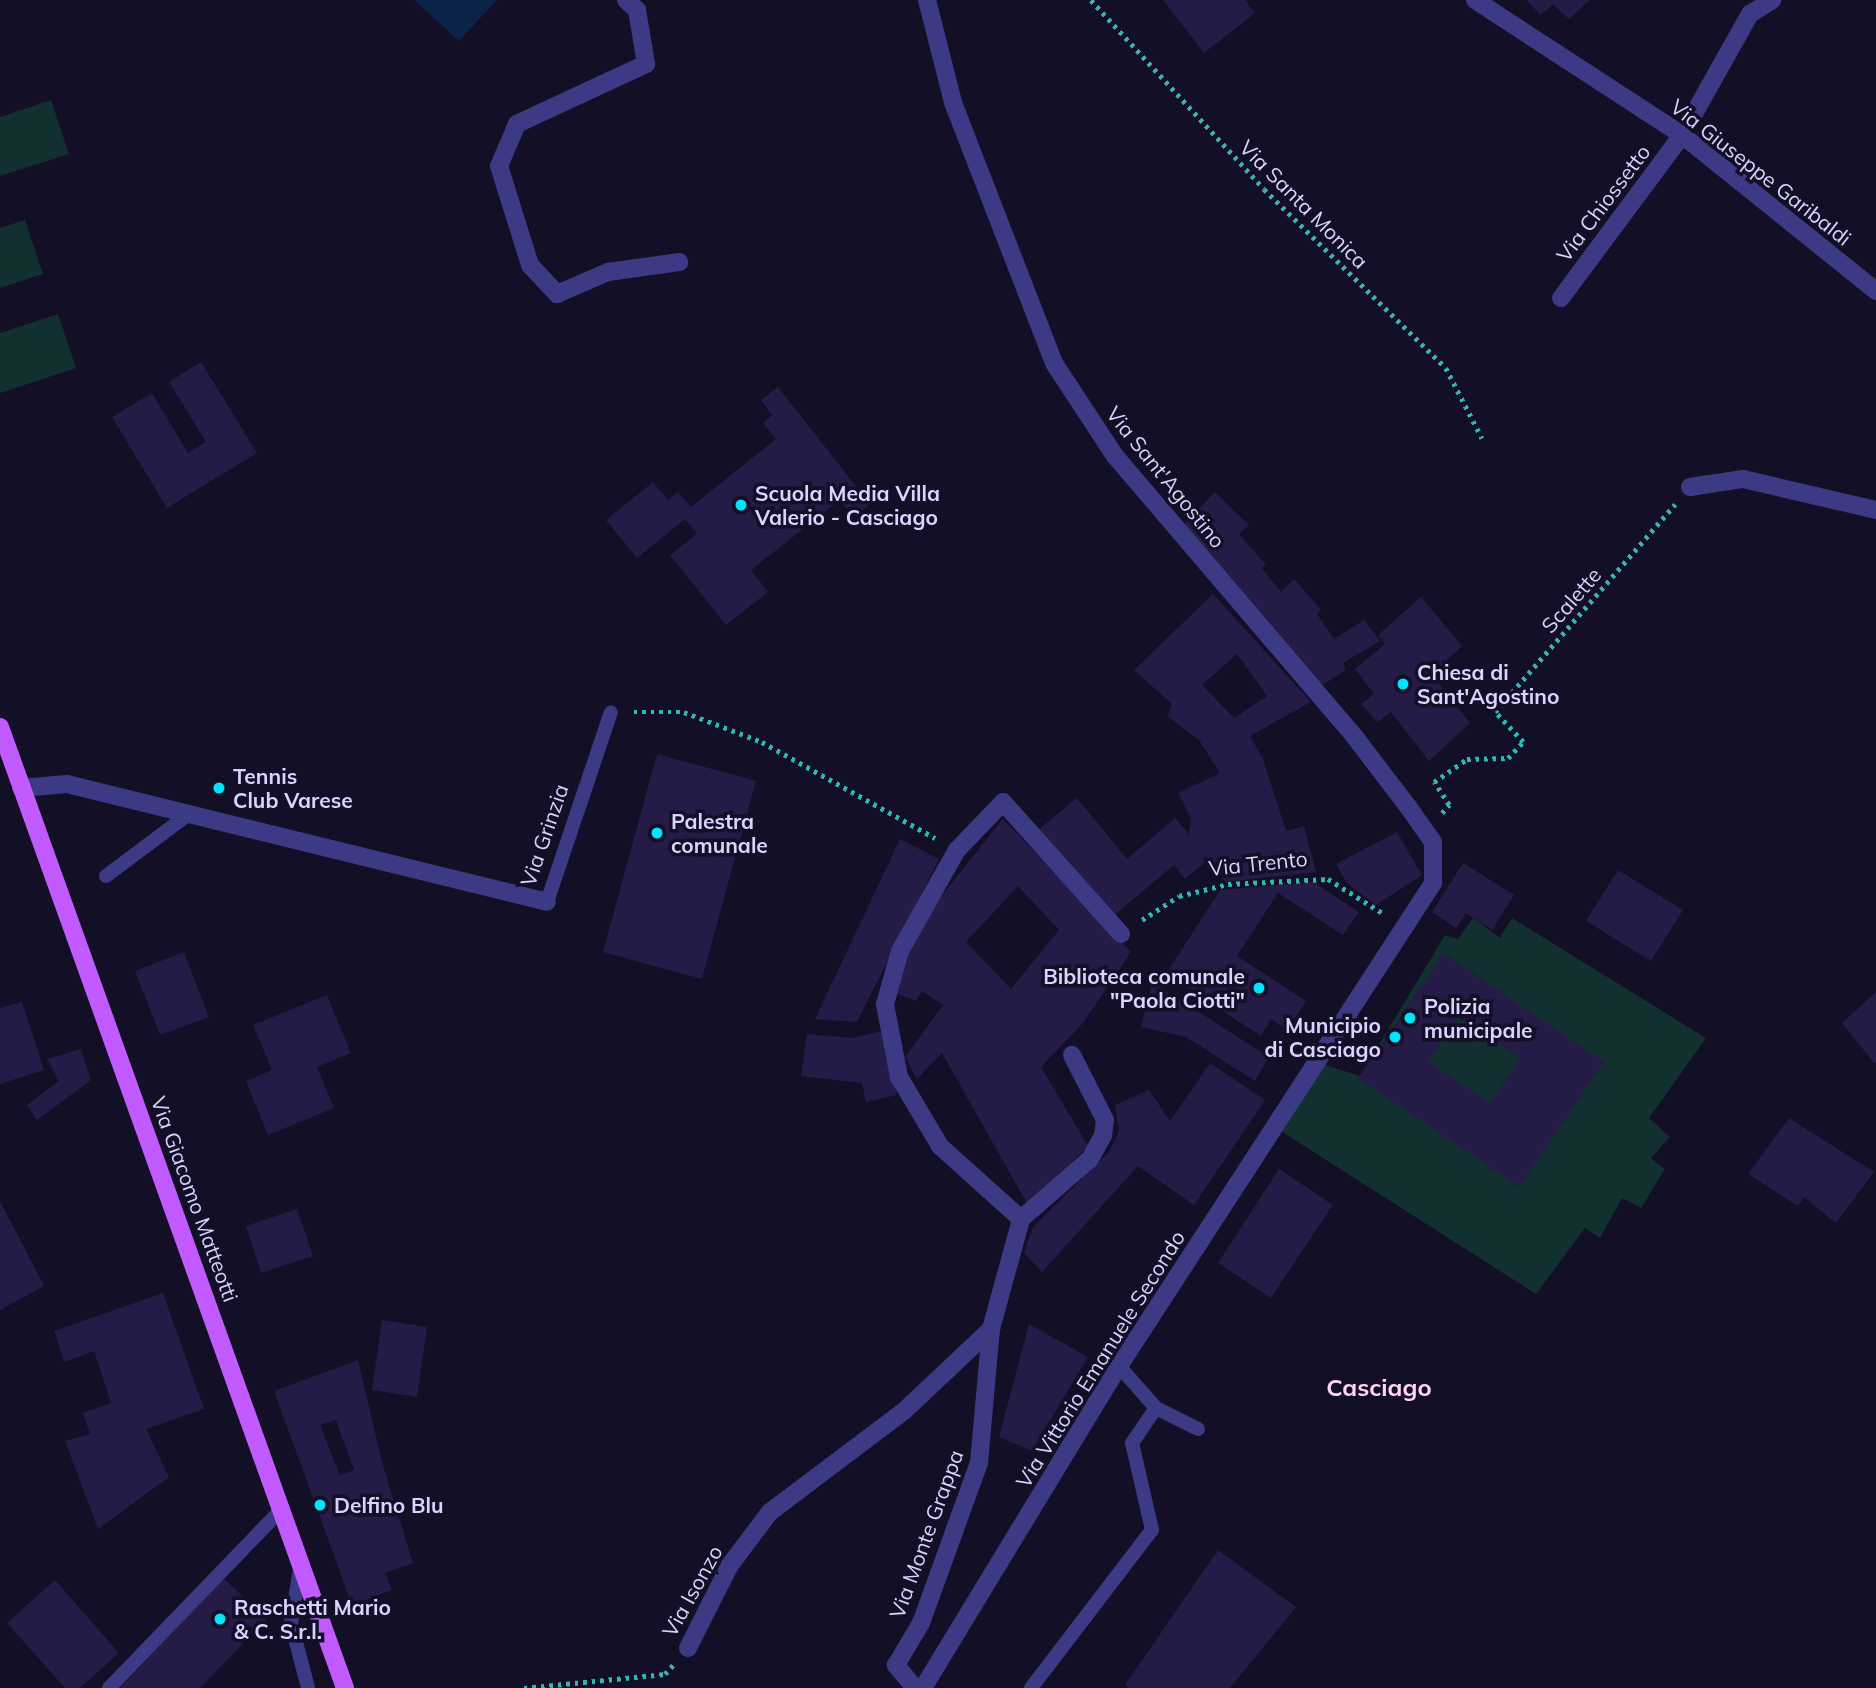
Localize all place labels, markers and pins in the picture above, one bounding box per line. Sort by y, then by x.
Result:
place label: Scuola Media Villa Valerio - Casciago [755,480,940,530]
marker: Scuola Media Villa Valerio - Casciago [733,497,749,513]
place label: Chiesa di Sant'Agostino [1417,659,1559,709]
marker: Chiesa di Sant'Agostino [1395,676,1411,692]
place label: Tennis Club Varese [233,763,353,813]
marker: Tennis Club Varese [211,780,227,796]
place label: Palestra comunale [671,808,768,858]
marker: Palestra comunale [649,825,665,841]
place label: Biblioteca comunale "Paola Ciotti" [1043,963,1245,1013]
marker: Biblioteca comunale "Paola Ciotti" [1251,980,1267,996]
place label: Polizia municipale [1424,993,1533,1043]
marker: Polizia municipale [1402,1010,1418,1026]
place label: Municipio di Casciago [1265,1012,1381,1062]
marker: Municipio di Casciago [1387,1029,1403,1045]
place label: Delfino Blu [334,1492,443,1518]
marker: Delfino Blu [312,1497,328,1513]
place label: Raschetti Mario & C. S.r.l. [234,1594,391,1644]
marker: Raschetti Mario & C. S.r.l. [212,1611,228,1627]

